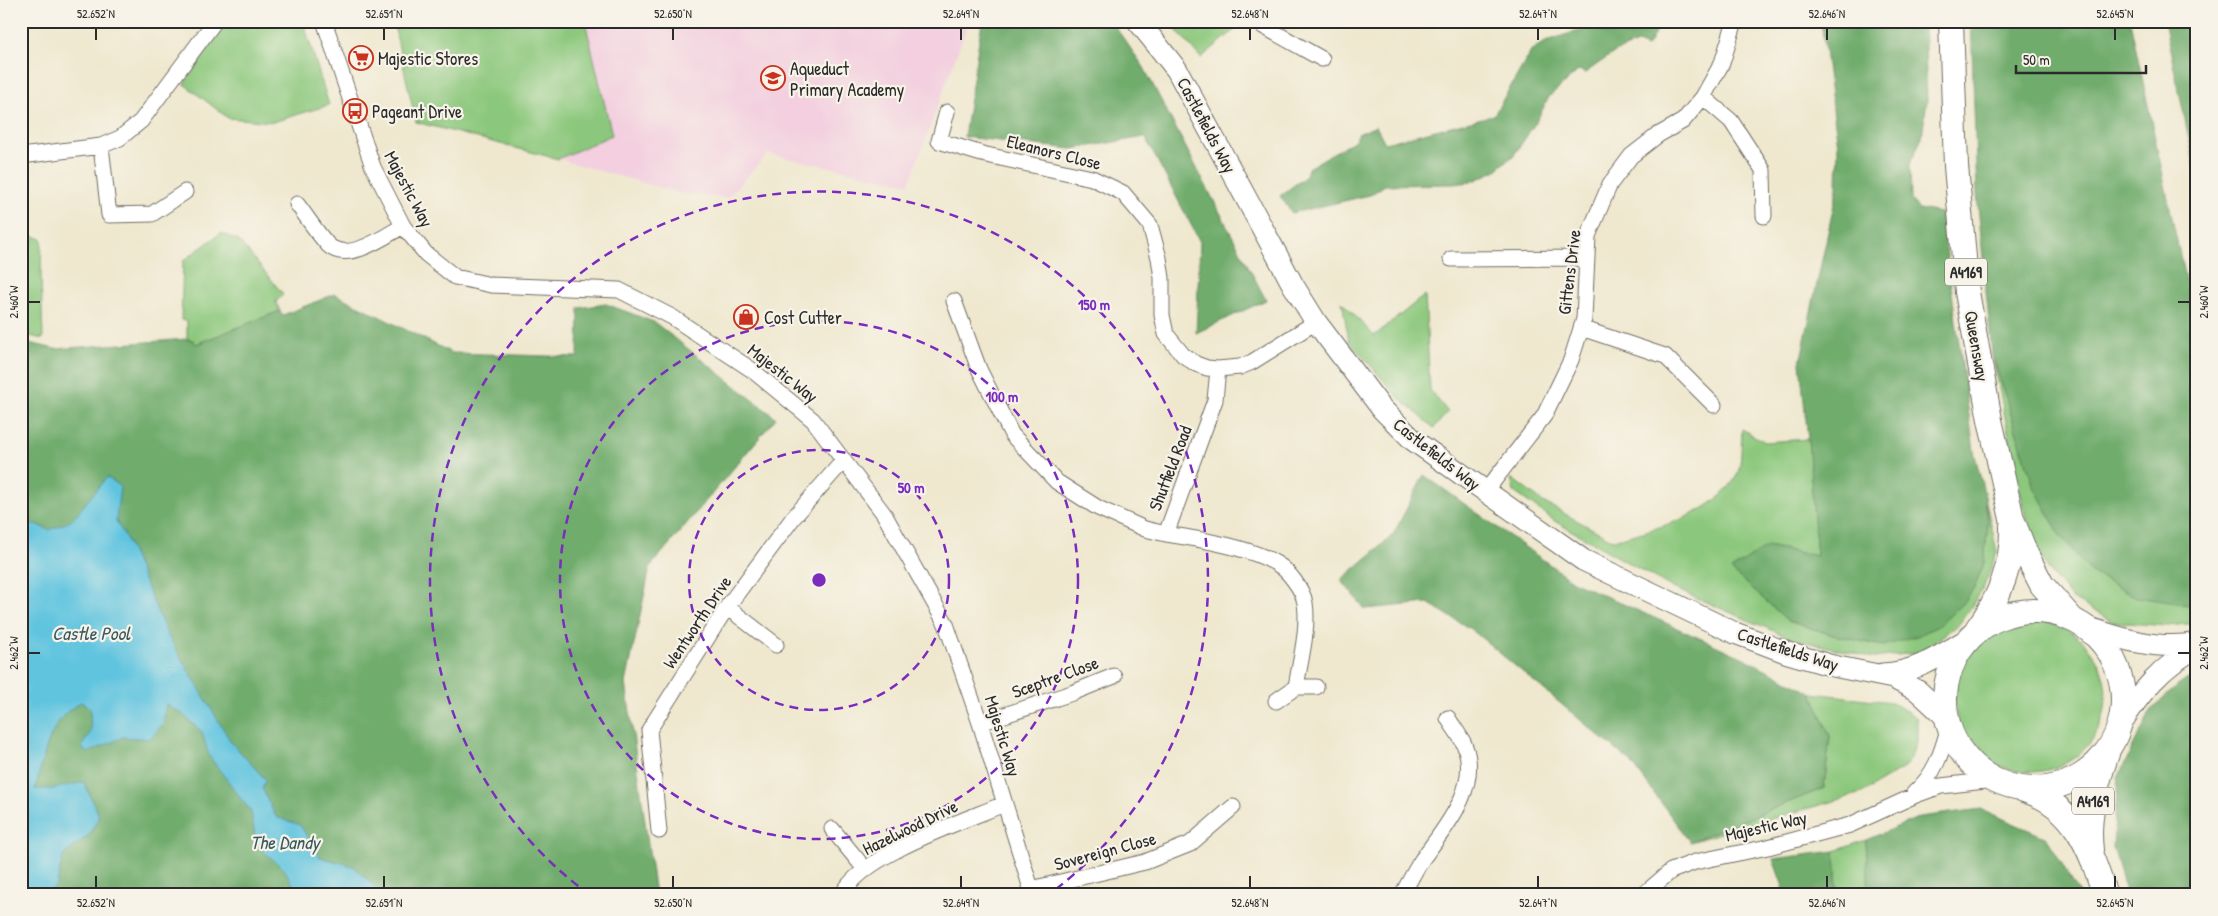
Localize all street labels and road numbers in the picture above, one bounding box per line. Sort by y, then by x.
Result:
street label: Castlefields Way [1171,73,1243,178]
street label: Eleanors Close [1004,128,1104,176]
street label: Majestic Way [378,146,440,232]
street label: Gittens Drive [1551,228,1587,316]
road number: A4169 [1945,258,1987,286]
street label: Queensway [1958,309,1996,384]
street label: Majestic Way [743,338,824,409]
street label: Castlefields Way [1388,412,1486,496]
street label: Shutfield Road [1142,422,1198,514]
street label: Wentworth Drive [657,571,737,673]
street label: Castlefields Way [1734,621,1842,677]
street label: Sceptre Close [1008,650,1102,704]
street label: Majestic Way [979,693,1027,780]
road number: A4169 [2072,788,2114,814]
street label: Hazelwood Drive [858,793,962,861]
street label: Majestic Way [1723,804,1810,848]
street label: Sovereign Close [1051,825,1159,877]

